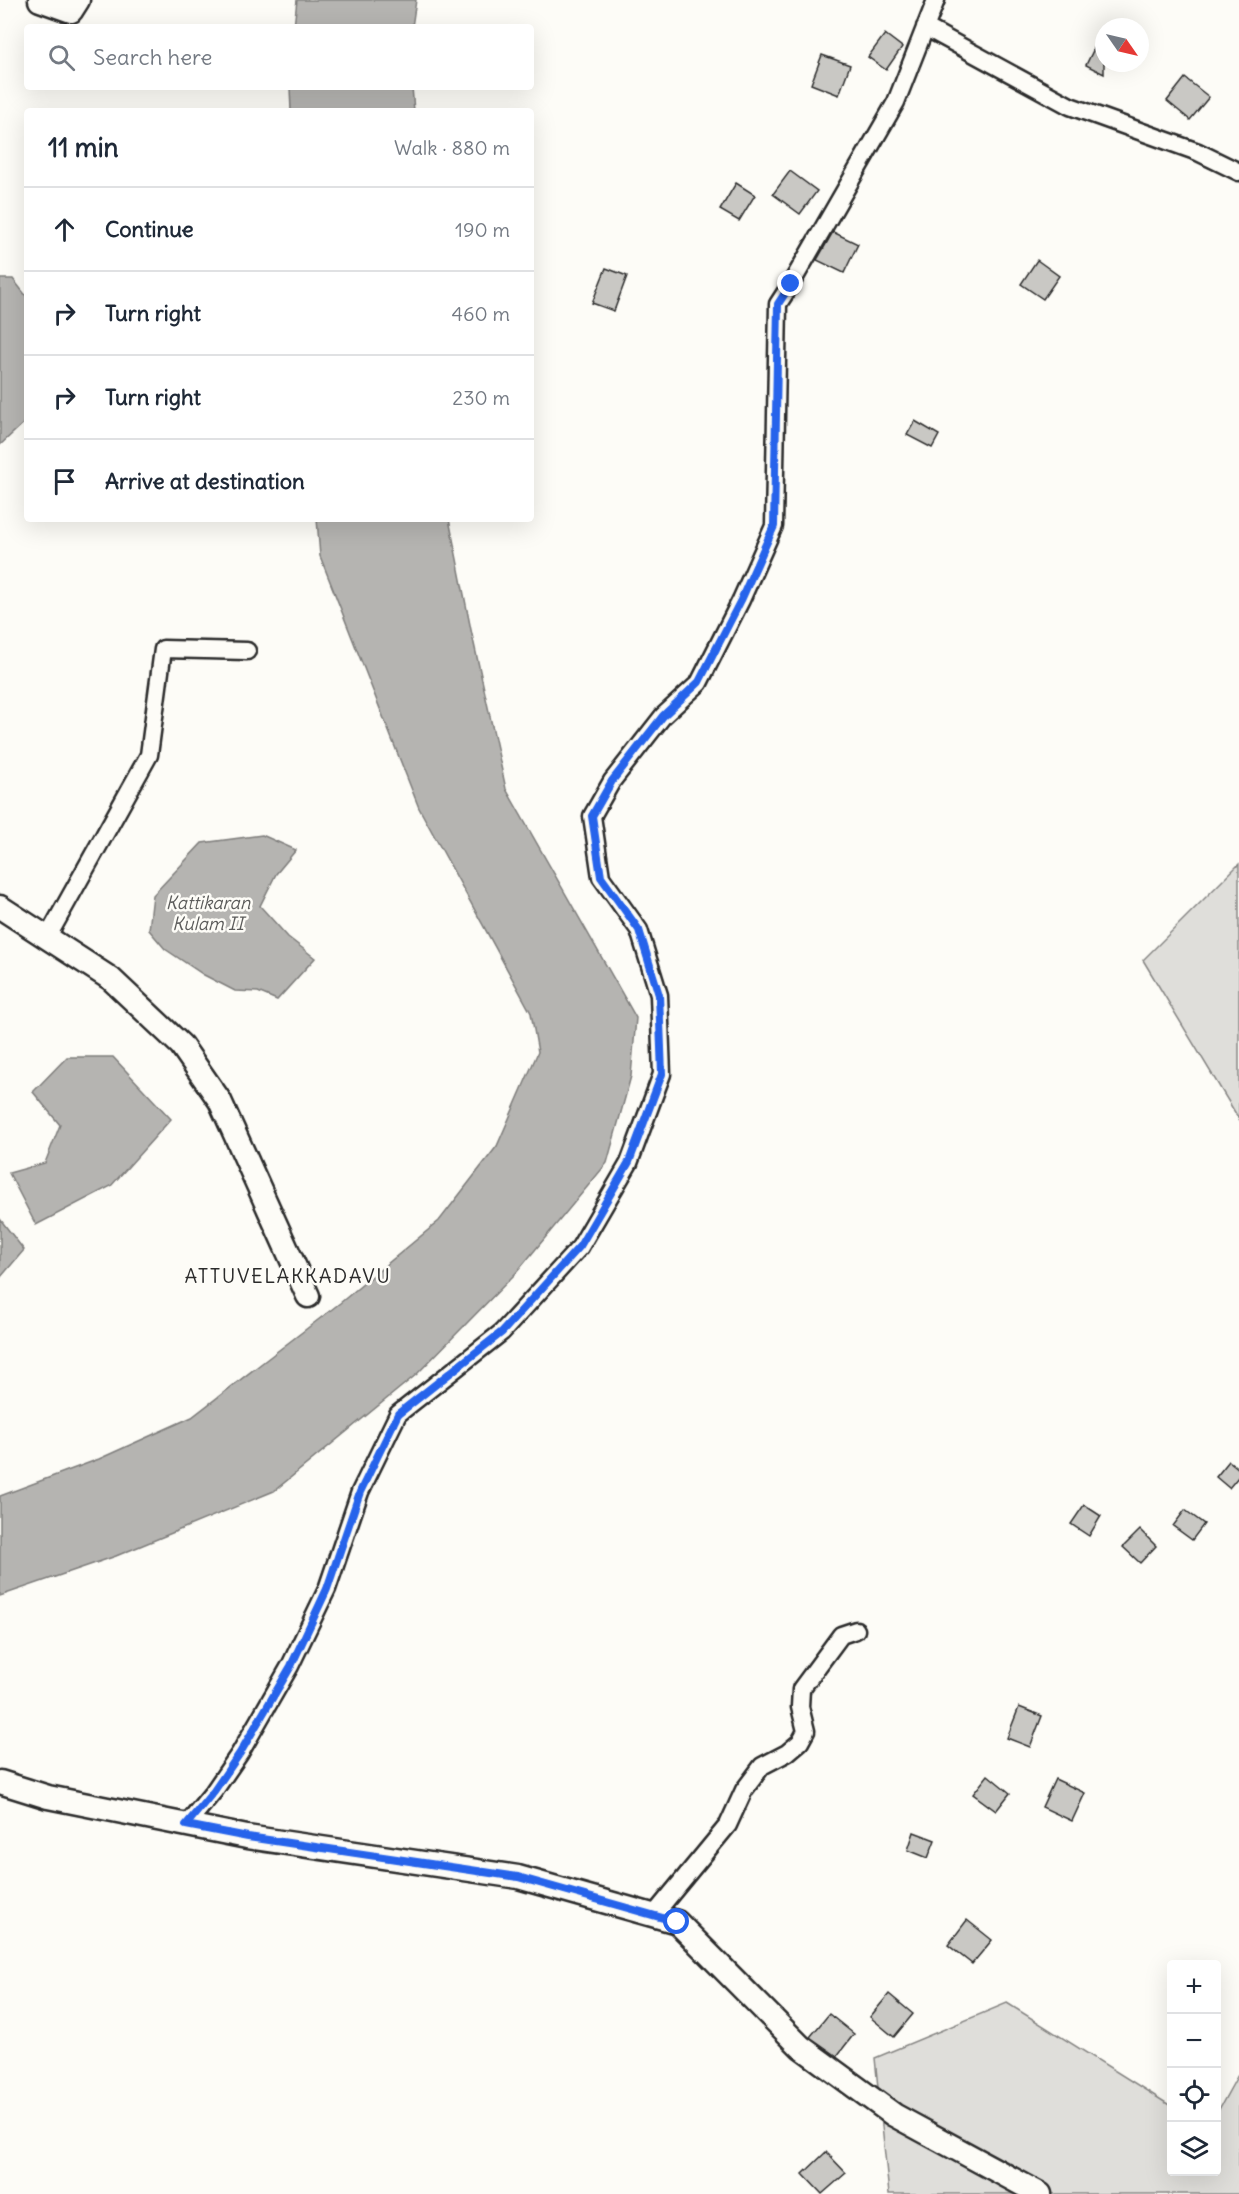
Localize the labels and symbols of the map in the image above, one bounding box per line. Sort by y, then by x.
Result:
north arrow [1095,18,1149,72]
route end [777,270,803,296]
water label: Kattikaran Kulam II [166,891,251,935]
district label: ATTUVELAKKADAVU [184,1263,392,1288]
route start [663,1908,689,1934]

